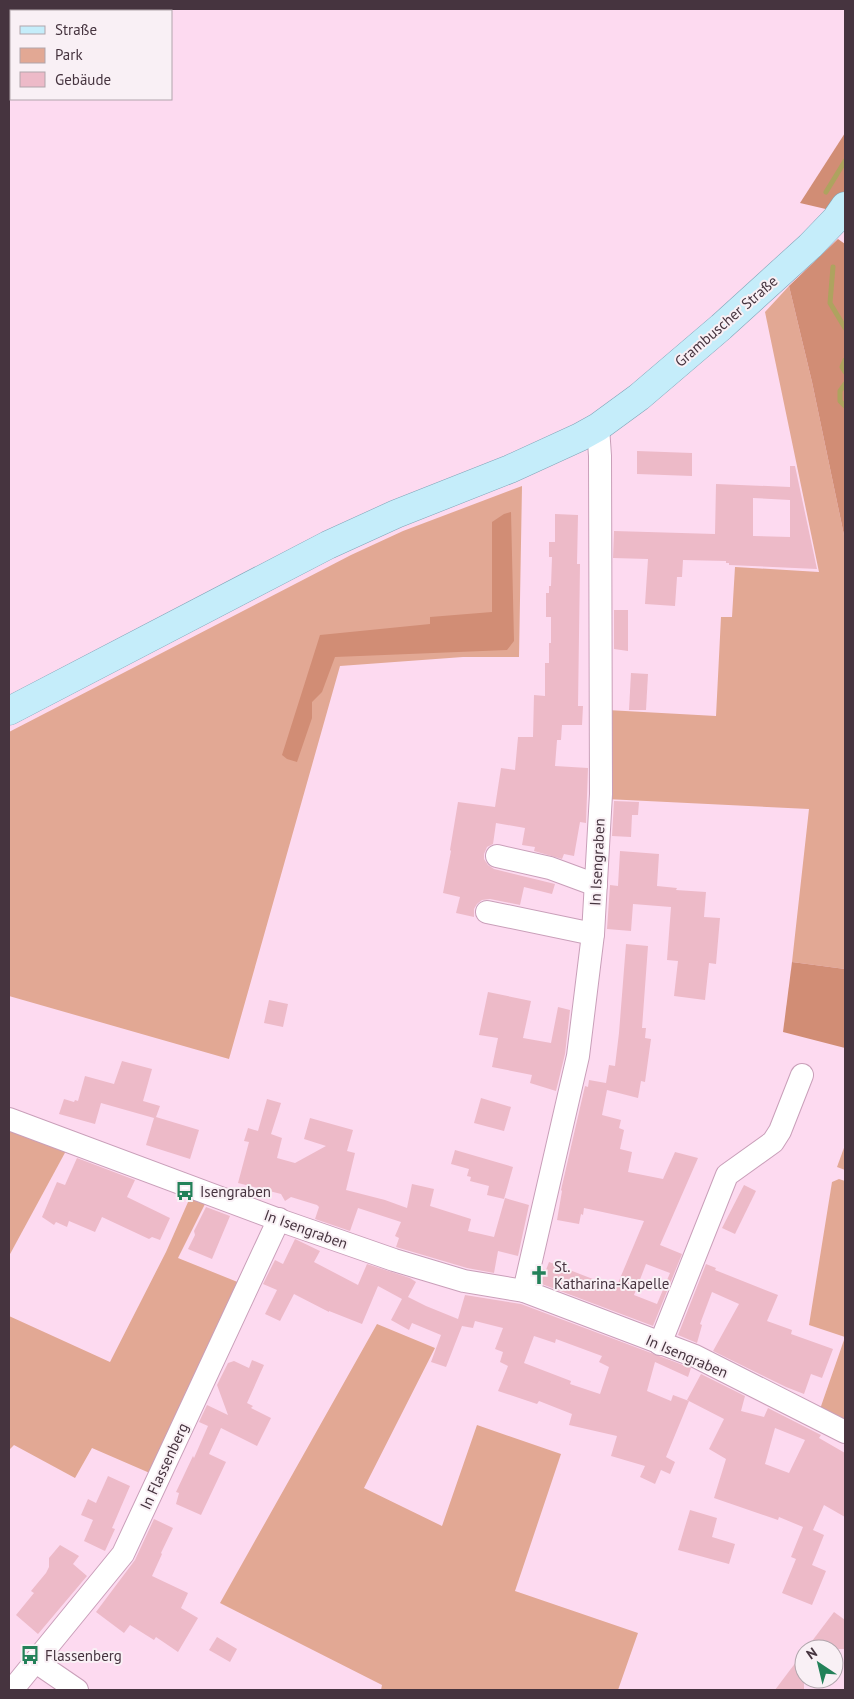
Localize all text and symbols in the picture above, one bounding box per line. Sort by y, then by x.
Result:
legend [10,10,172,100]
text: Straße [55,20,97,39]
text: Park [55,45,83,64]
text: Gebäude [55,70,111,89]
street label: Grambuscher Straße [671,271,781,371]
street label: In Isengraben [585,818,609,906]
bus stop icon: Isengraben [174,1180,196,1202]
place label: Isengraben [200,1182,271,1201]
street label: In Isengraben [262,1205,350,1253]
place label: St. Katharina-Kapelle [554,1257,669,1293]
church icon: St. Katharina-Kapelle [528,1264,550,1286]
street label: In Isengraben [643,1330,731,1382]
street label: In Flassenberg [136,1420,192,1512]
north arrow [794,1639,844,1689]
text: N [803,1643,820,1663]
bus stop icon: Flassenberg [19,1644,41,1666]
place label: Flassenberg [45,1646,122,1665]

